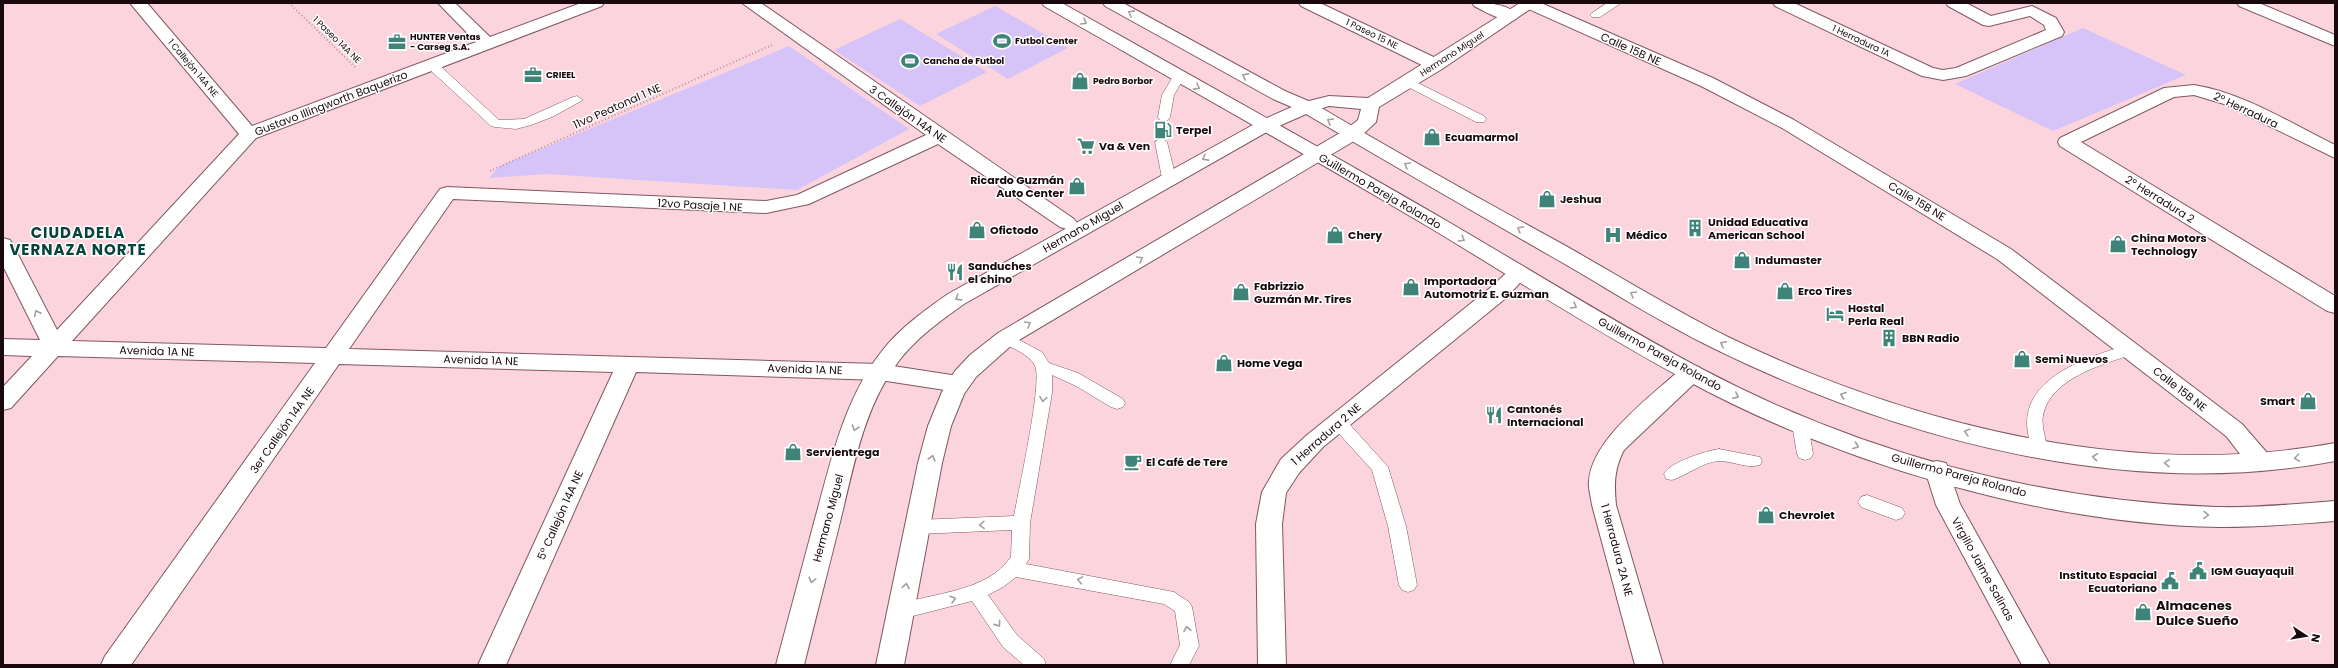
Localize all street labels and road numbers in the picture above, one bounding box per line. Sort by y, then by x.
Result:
street label: 1 Paseo 14A NE [310,14,364,66]
street label: 1 Paseo 15 NE [1344,16,1401,52]
street label: 1 Herradura 1A [1830,22,1892,60]
street label: Hermano Miguel [1418,29,1486,79]
street label: Calle 15B NE [1598,29,1664,69]
street label: 1 Callejón 14A NE [165,36,221,100]
street label: Gustavo Illingworth Baquerizo [252,66,410,140]
street label: 11vo Peatonal 1 NE [570,79,664,133]
street label: 3 Callejón 14A NE [866,81,950,147]
street label: 2° Herradura [2211,88,2281,132]
street label: Guillermo Pareja Rolando [1316,149,1444,233]
street label: 2° Herradura 2 [2122,171,2198,227]
street label: Calle 15B NE [1885,178,1949,224]
street label: 12vo Pasaje 1 NE [657,195,743,215]
street label: Hermano Miguel [1040,197,1126,257]
street label: Guillermo Pareja Rolando [1595,313,1725,395]
street label: Avenida 1A NE [119,342,195,360]
street label: Avenida 1A NE [443,351,519,369]
street label: Avenida 1A NE [767,360,843,378]
street label: Calle 15B NE [2150,363,2210,415]
street label: 3er Callejón 14A NE [246,383,318,477]
street label: 1 Herradura 2 NE [1287,399,1365,469]
street label: Guillermo Pareja Rolando [1890,449,2028,501]
street label: 5° Callejón 14A NE [533,468,587,562]
street label: Hermano Miguel [809,472,847,564]
street label: 1 Herradura 2A NE [1597,502,1637,598]
street label: Virgilio Jaime Salinas [1948,514,2018,624]

